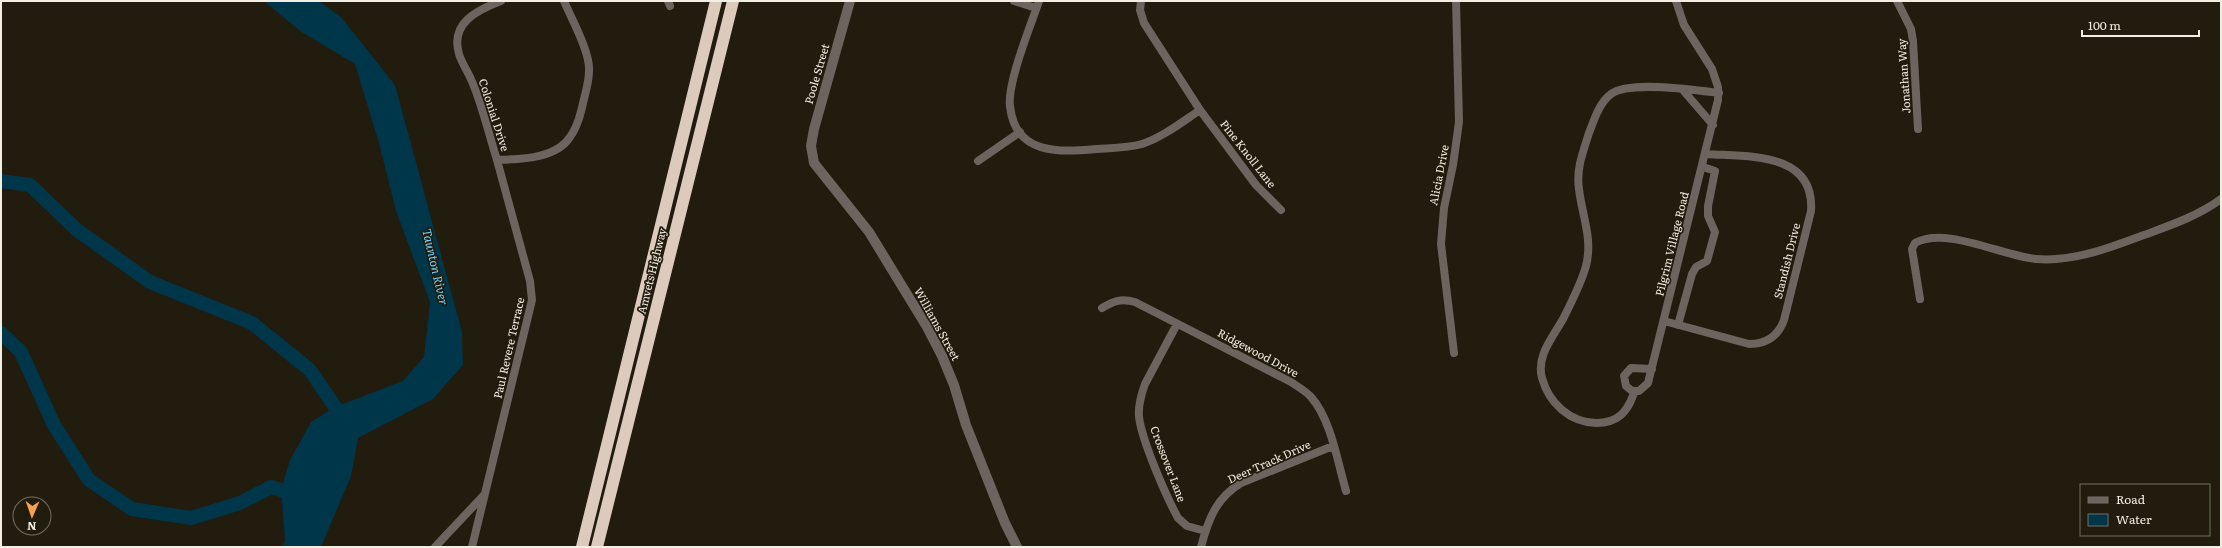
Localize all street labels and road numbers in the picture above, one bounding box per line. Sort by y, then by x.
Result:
street label: Jonathan Way [1892,37,1914,114]
street label: Poole Street [800,41,832,106]
street label: Colonial Drive [476,76,514,153]
street label: Pine Knoll Lane [1217,116,1281,191]
street label: Alicia Drive [1424,143,1452,207]
street label: Pilgrim Village Road [1650,190,1692,298]
street label: Standish Drive [1769,221,1803,300]
street label: Amvets Highway [633,225,670,315]
street label: Williams Street [911,284,965,364]
street label: Paul Revere Terrace [489,295,528,400]
street label: Ridgewood Drive [1215,324,1302,380]
street label: Crossover Lane [1147,423,1191,504]
street label: Deer Track Drive [1225,436,1313,487]

